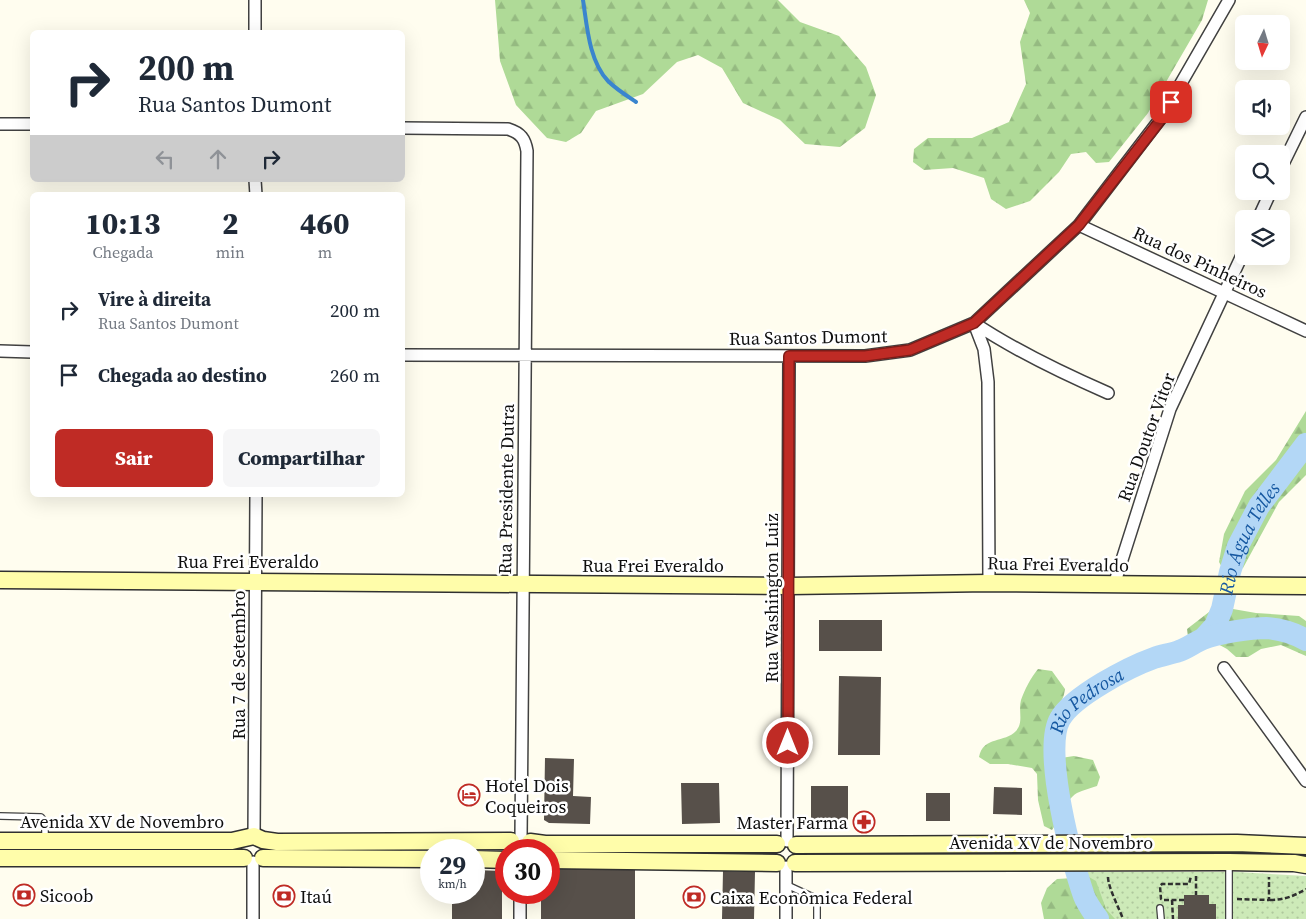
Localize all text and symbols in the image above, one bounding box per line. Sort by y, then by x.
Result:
north arrow [1235,15,1290,70]
map controls [1235,15,1290,265]
text: 200 m [138,44,234,92]
icon: right [55,50,120,115]
button: sound [1235,80,1290,135]
pin [1150,81,1192,123]
icon: arrive [1157,88,1185,116]
text: Rua Santos Dumont [138,89,331,119]
icon: left [151,145,179,173]
icon: ahead [204,145,232,173]
icon: right [257,145,285,173]
button: search [1235,145,1290,200]
text: 10:13 [85,203,160,244]
text: 2 [222,203,239,244]
text: 460 [300,203,350,244]
button: layers [1235,210,1290,265]
street label: Rua dos Pinheiros [1129,220,1271,304]
text: Chegada [92,241,153,263]
text: min [216,241,245,263]
text: m [318,241,332,263]
text: Vire à direita [98,286,211,312]
icon: right [55,296,83,324]
text: 200 m [330,297,380,323]
text: Rua Santos Dumont [98,312,239,334]
street label: Rua Santos Dumont [729,323,887,351]
icon: arrive [55,361,83,389]
text: Chegada ao destino [98,362,267,388]
text: 260 m [330,362,380,388]
street label: Rua Doutor Vitor [1111,369,1181,505]
street label: Rua Presidente Dutra [492,403,520,575]
button: Sair [55,429,213,487]
button: Compartilhar [223,429,380,487]
water label: Rio Água Telles [1212,477,1286,598]
street label: Rua Washington Luiz [759,513,784,683]
street label: Rua Frei Everaldo [177,549,319,574]
street label: Rua Frei Everaldo [987,550,1129,578]
street label: Rua Frei Everaldo [582,553,724,578]
street label: Rua 7 de Setembro [226,590,251,740]
water label: Rio Pedrosa [1042,661,1128,737]
position arrow [761,716,813,768]
place label: Hotel Dois Coqueiros [485,773,569,819]
hotel icon: Hotel Dois Coqueiros [457,783,481,807]
street label: Avenida XV de Novembro [20,809,224,834]
place label: Master Farma [737,810,849,835]
pharmacy icon: Master Farma [852,810,876,834]
street label: Avenida XV de Novembro [949,830,1153,855]
speed limit sign: 30 [495,839,560,904]
text: 29 [439,848,466,882]
text: km/h [438,876,467,892]
bank icon: Sicoob [12,883,36,907]
place label: Sicoob [40,883,93,908]
bank icon: Itaú [272,884,296,908]
place label: Itaú [300,884,332,909]
bank icon: Caixa Econômica Federal [682,885,706,909]
place label: Caixa Econômica Federal [710,885,913,910]

